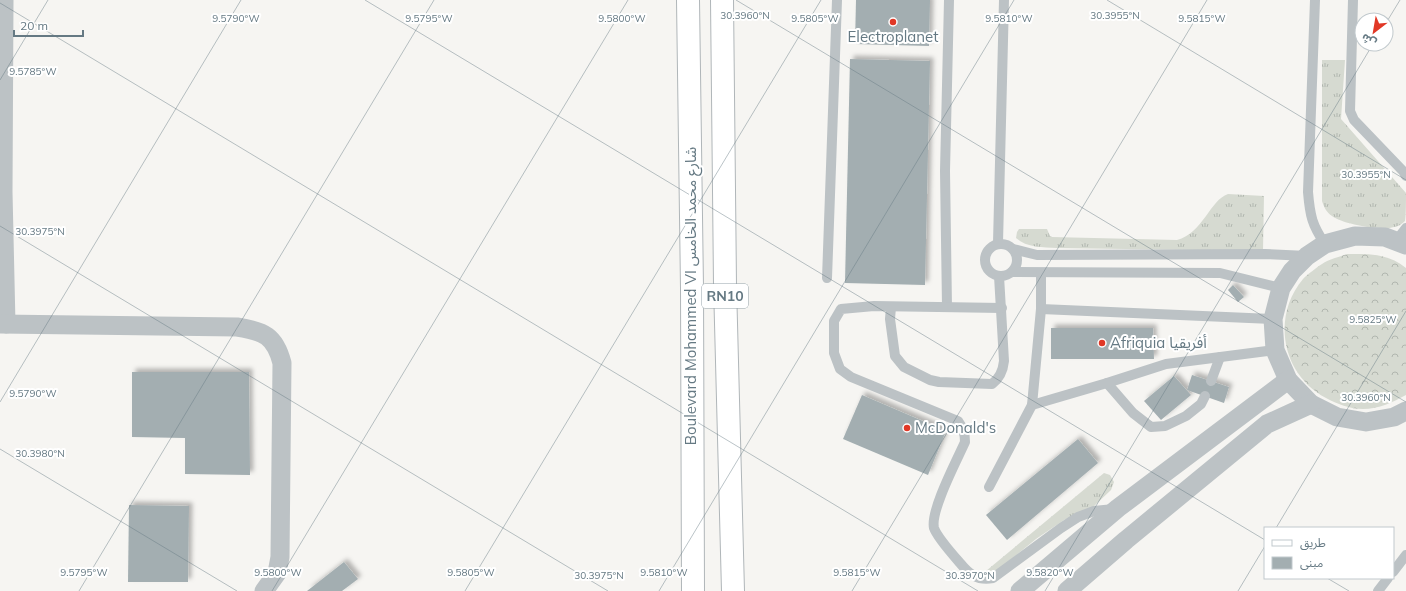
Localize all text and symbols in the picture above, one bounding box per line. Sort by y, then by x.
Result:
text: 30.3960°N [720,9,770,22]
text: 30.3955°N [1090,9,1140,22]
scale bar [14,12,83,38]
text: 9.5790°W [212,12,260,25]
text: 9.5795°W [405,12,453,25]
text: 9.5800°W [598,12,646,25]
text: 9.5805°W [791,12,839,25]
text: 9.5810°W [985,12,1033,25]
text: 9.5815°W [1178,12,1226,25]
north arrow [1354,12,1394,52]
marker: Electroplanet [888,17,898,27]
text: 20 m [20,18,48,33]
place label: Electroplanet [848,27,938,46]
text: ش [1359,31,1379,50]
text: 9.5785°W [9,65,57,78]
street label: Boulevard Mohammed VI شارع محمد الخامس [681,147,703,445]
text: 30.3955°N [1341,168,1391,181]
text: 30.3975°N [15,225,65,238]
road number: RN10 [702,284,748,308]
text: 9.5825°W [1349,313,1397,326]
place label: Afriquia أفريقيا [1110,333,1207,352]
marker: Afriquia أفريقيا [1097,338,1107,348]
text: 9.5790°W [9,387,57,400]
text: 30.3960°N [1341,391,1391,404]
place label: McDonald's [915,418,996,437]
marker: McDonald's [902,423,912,433]
text: 30.3980°N [15,447,65,460]
legend [1264,527,1394,579]
text: طريق [1300,535,1326,551]
text: مبنى [1300,555,1323,570]
text: 9.5795°W [60,566,108,579]
text: 9.5800°W [254,566,302,579]
text: 9.5805°W [447,566,495,579]
text: 9.5810°W [640,566,688,579]
text: 9.5815°W [833,566,881,579]
text: 9.5820°W [1026,566,1074,579]
text: 30.3975°N [574,569,624,582]
text: 30.3970°N [945,569,995,582]

